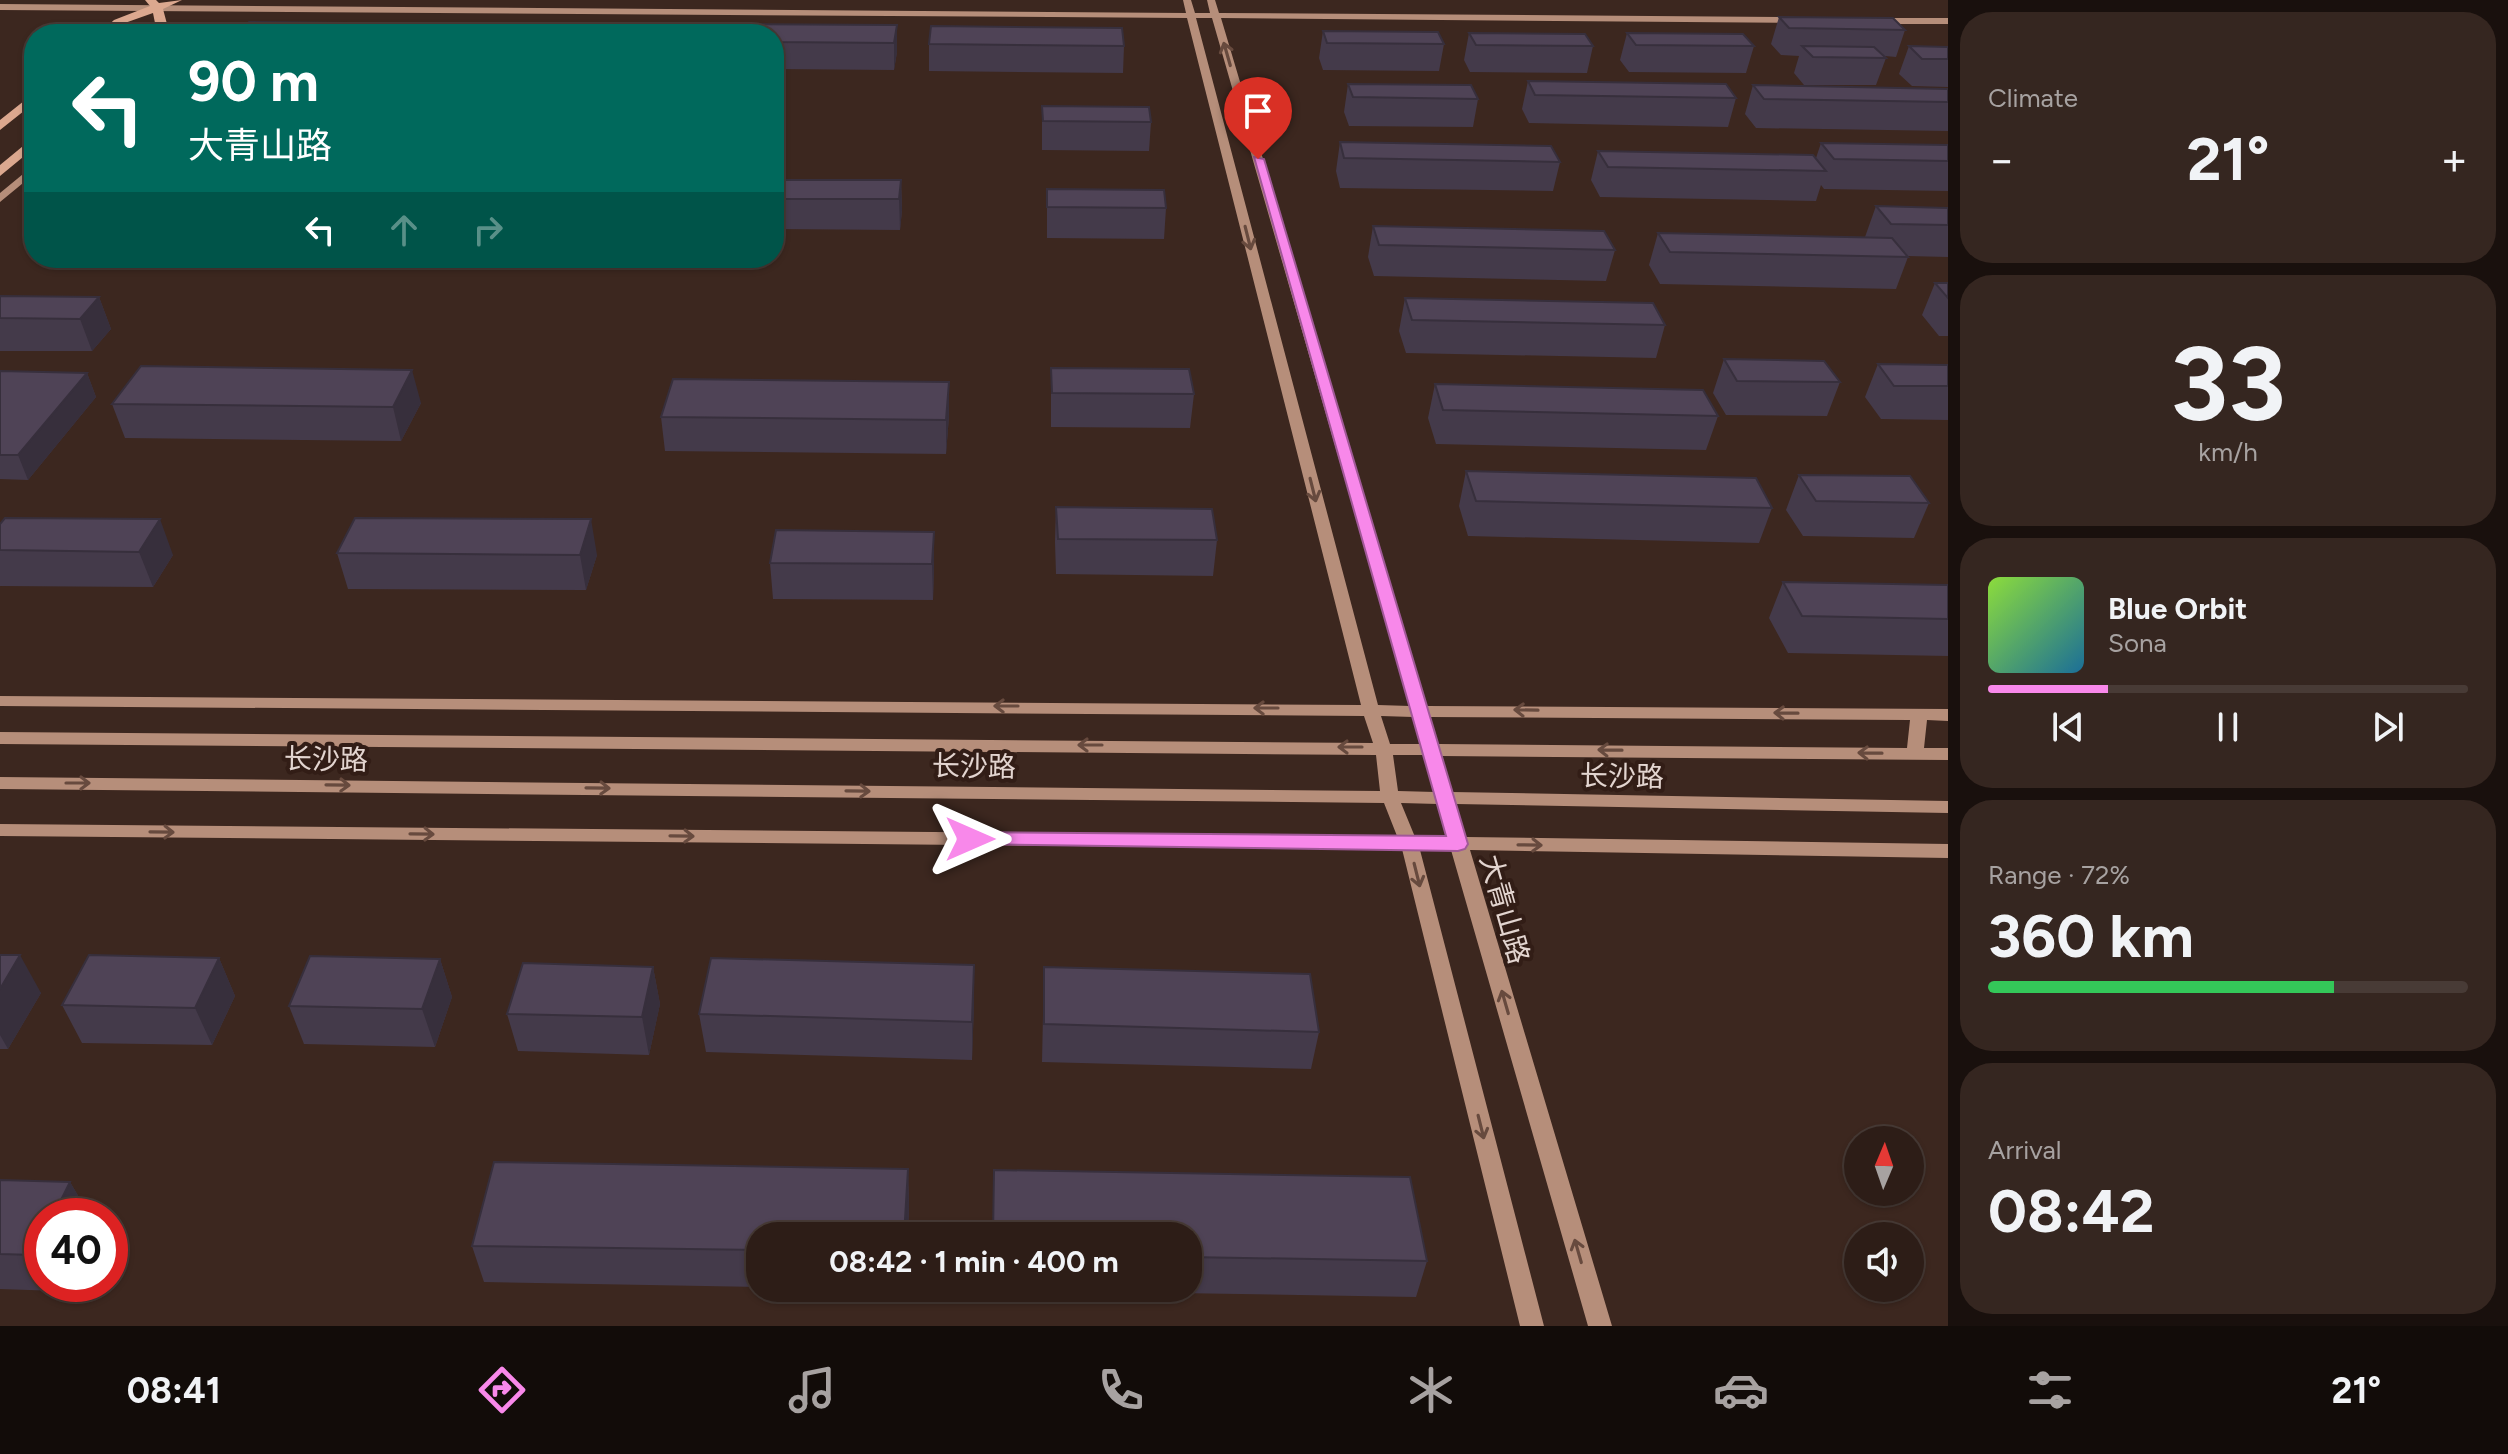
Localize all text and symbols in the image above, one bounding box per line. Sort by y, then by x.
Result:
one-way arrow [1219,41,1234,67]
text: 90 m [188,48,319,115]
icon: left [56,56,160,160]
pin [1224,77,1292,159]
text: Climate [1988,82,2078,114]
icon: arrive [1236,89,1280,133]
text: 21° [2187,123,2269,195]
text: 大青山路 [188,124,332,167]
text: − [1988,133,2015,186]
text: + [2441,133,2468,186]
icon: left [298,208,342,252]
icon: ahead [382,208,426,252]
icon: right [466,208,510,252]
one-way arrow [1242,225,1257,251]
text: 33 [2170,321,2286,446]
text: km/h [2198,436,2258,468]
one-way arrow [1307,477,1322,502]
text: Blue Orbit [2108,590,2247,627]
text: Sona [2108,627,2167,659]
one-way arrow [993,699,1020,714]
one-way arrow [1253,700,1280,716]
one-way arrow [1513,702,1540,718]
one-way arrow [1773,705,1800,721]
icon: previous [2046,705,2090,749]
icon: pause [2206,705,2250,749]
icon: next [2366,705,2410,749]
one-way arrow [1077,737,1104,753]
one-way arrow [1337,739,1364,755]
street label: 长沙路 [284,741,368,777]
one-way arrow [1597,742,1624,758]
one-way arrow [1857,745,1884,761]
street label: 长沙路 [932,748,1016,784]
street label: 长沙路 [1580,758,1664,794]
one-way arrow [64,776,91,791]
one-way arrow [324,777,351,793]
one-way arrow [584,780,611,796]
one-way arrow [844,783,871,799]
position arrow [928,797,1012,881]
one-way arrow [148,824,175,839]
one-way arrow [408,826,435,842]
one-way arrow [668,828,695,844]
one-way arrow [1516,837,1543,853]
street label: 大青山路 [1473,850,1537,968]
text: Range · 72% [1988,859,2130,891]
one-way arrow [1410,862,1425,888]
text: 360 km [1988,900,2194,972]
one-way arrow [1497,989,1512,1015]
one-way arrow [1475,1114,1490,1140]
north arrow [1844,1126,1924,1206]
map controls [1844,1126,1924,1302]
text: Arrival [1988,1134,2061,1166]
text: 08:42 [1988,1175,2154,1247]
speed limit sign: 40 [24,1198,128,1302]
button: sound [1844,1222,1924,1302]
one-way arrow [1570,1239,1585,1265]
text: 08:42 · 1 min · 400 m [829,1243,1119,1280]
icon: directions [474,1362,530,1418]
icon: music [784,1362,840,1418]
icon: phone [1093,1362,1149,1418]
icon: climate [1403,1362,1459,1418]
icon: car [1713,1362,1769,1418]
icon: filters [2022,1362,2078,1418]
text: 08:41 [127,1369,221,1412]
text: 21° [2332,1369,2381,1412]

